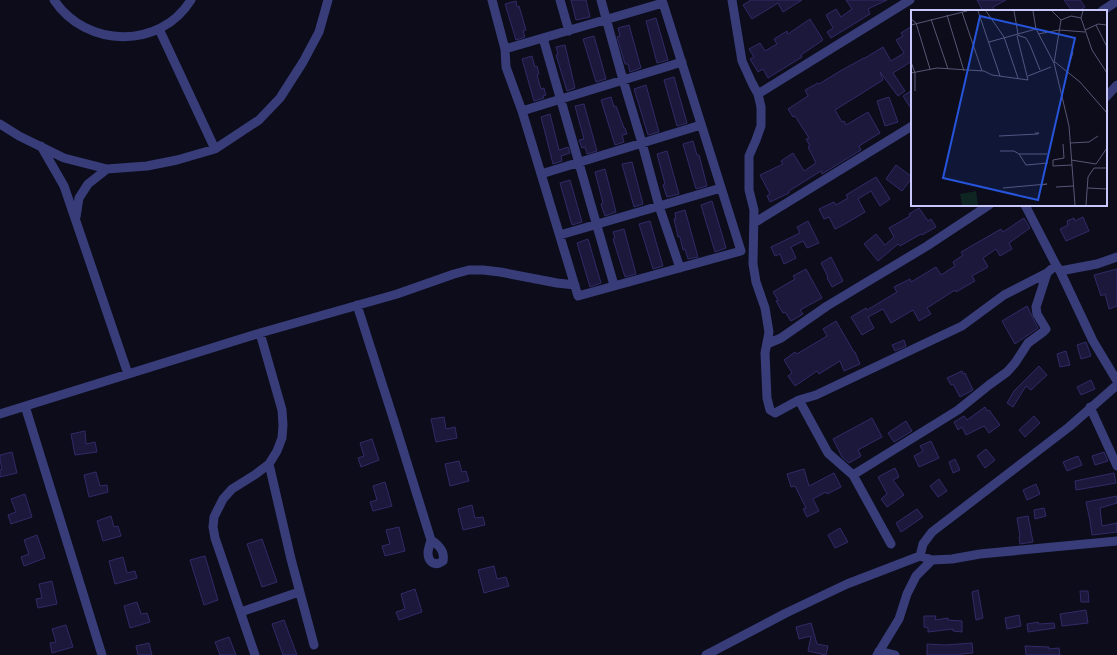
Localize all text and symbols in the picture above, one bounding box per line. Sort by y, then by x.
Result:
inset map [911,10,1107,206]

